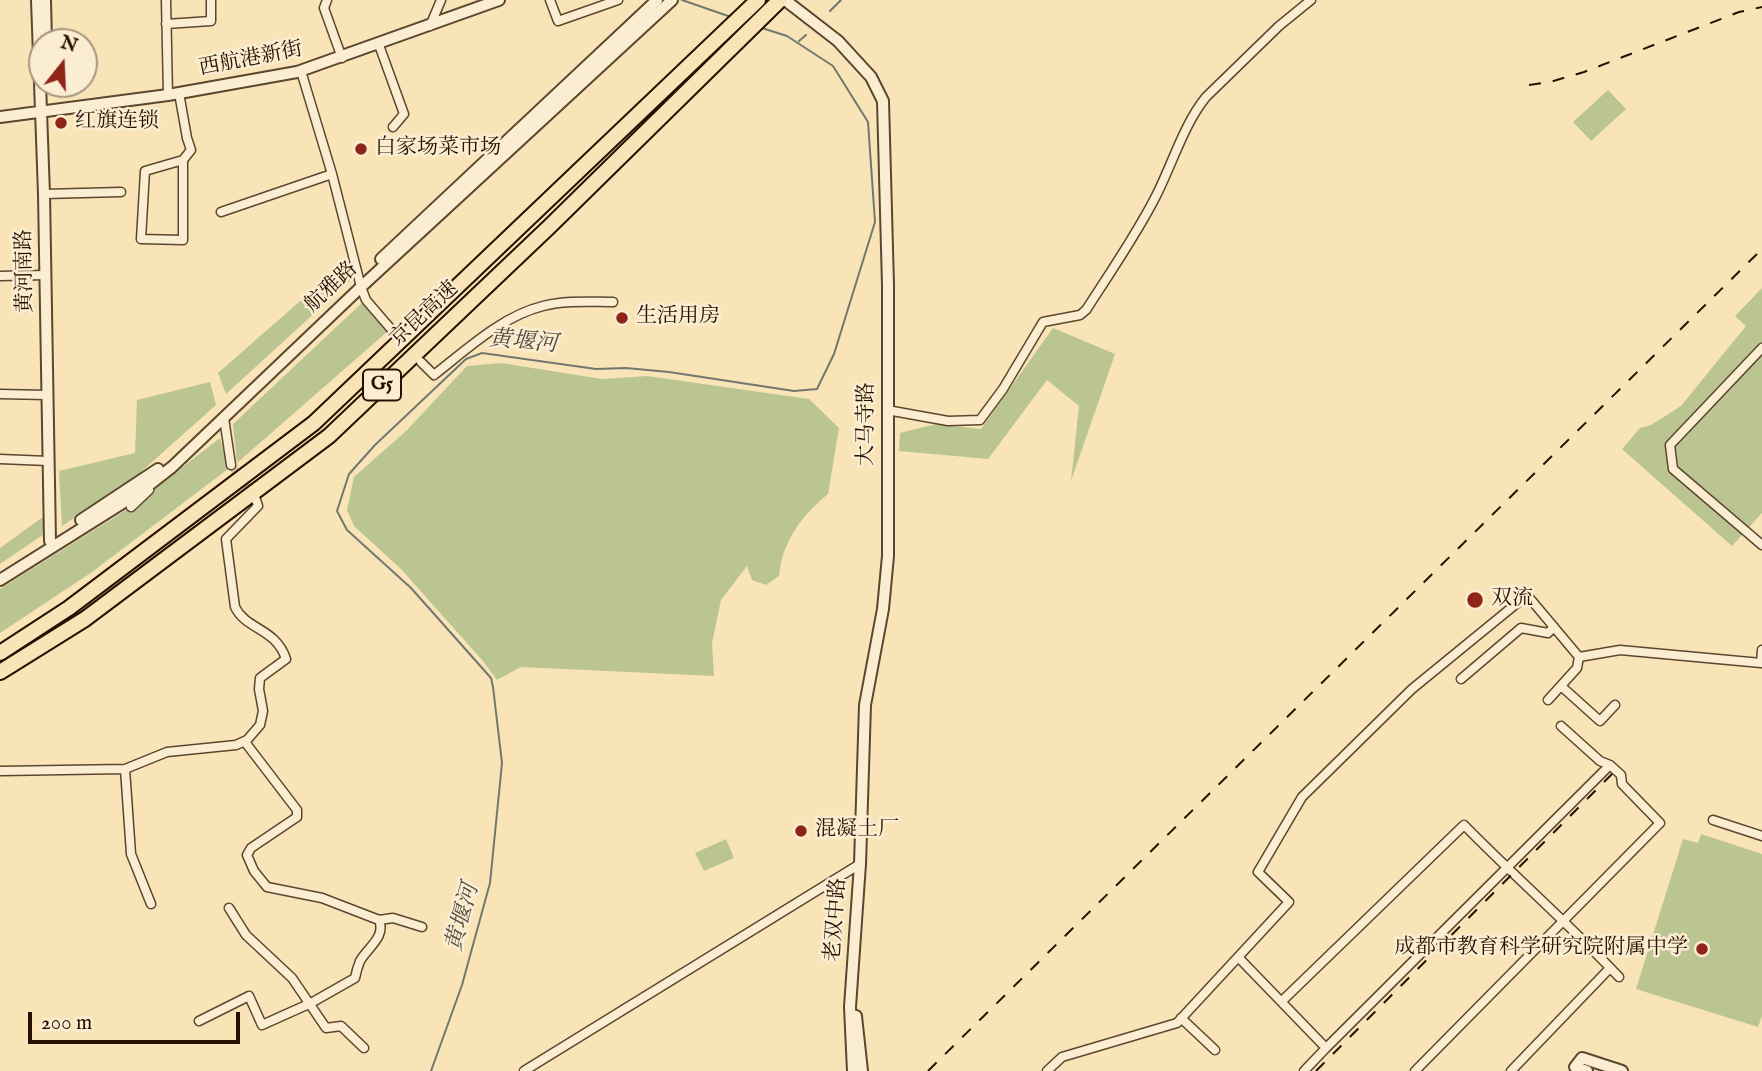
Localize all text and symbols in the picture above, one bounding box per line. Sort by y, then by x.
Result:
north arrow [28,28,98,98]
text: N [57,31,80,59]
street label: 西航港新街 [197,38,305,82]
place label: 红旗连锁 [75,110,159,136]
marker: 红旗连锁 [53,115,69,131]
place label: 白家场菜市场 [375,136,501,162]
marker: 白家场菜市场 [353,141,369,157]
street label: 黄河南路 [13,229,39,313]
street label: 航雅路 [300,257,364,319]
street label: 京昆高速 [386,277,464,353]
place label: 生活用房 [636,305,720,331]
marker: 生活用房 [614,310,630,326]
water label: 黄堰河 [487,326,559,360]
road number: G5 [363,370,401,400]
street label: 大马寺路 [855,382,881,466]
place label: 双流 [1491,587,1533,613]
marker: 双流 [1465,590,1485,610]
place label: 混凝土厂 [815,818,899,844]
marker: 混凝土厂 [793,823,809,839]
street label: 老双中路 [822,877,852,963]
water label: 黄堰河 [442,881,486,955]
place label: 成都市教育科学研究院附属中学 [1394,936,1688,962]
marker: 成都市教育科学研究院附属中学 [1694,941,1710,957]
scale bar [32,998,243,1042]
text: 200 m [41,1010,92,1037]

